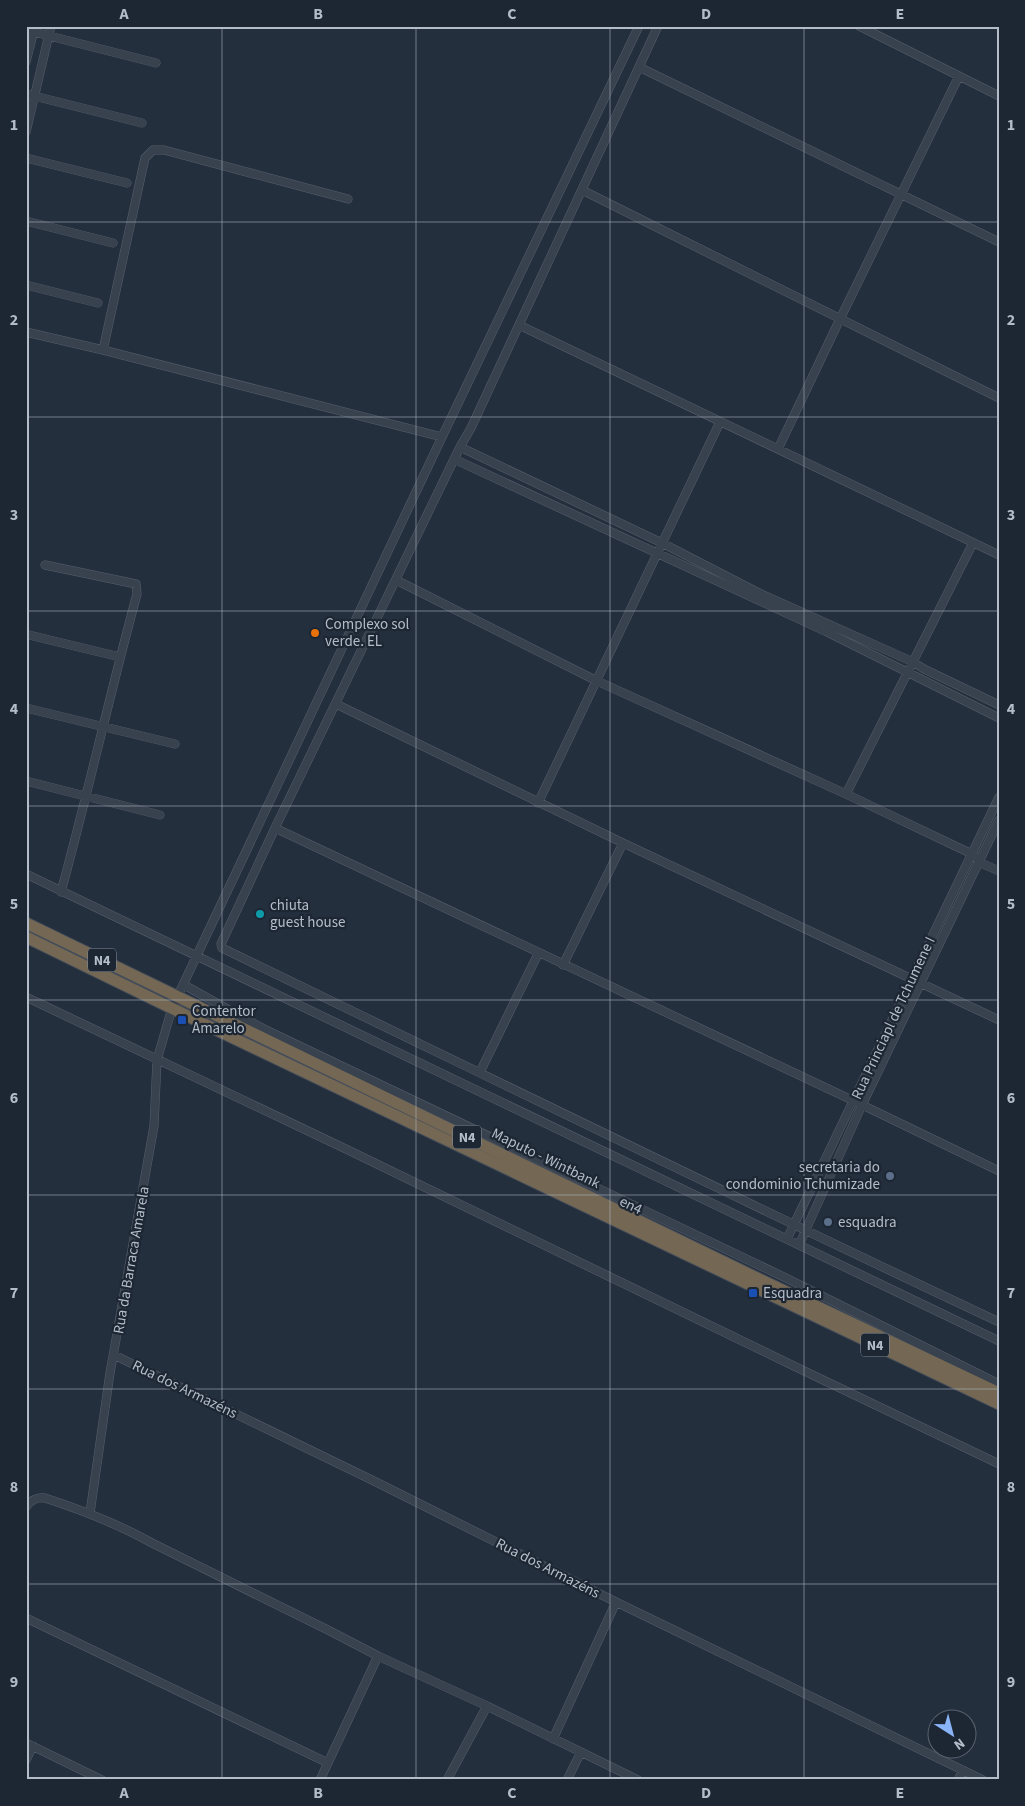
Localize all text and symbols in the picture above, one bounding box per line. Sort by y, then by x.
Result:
text: A [118,3,129,25]
text: B [313,3,323,25]
text: C [507,3,517,25]
text: D [701,3,711,25]
text: E [896,3,904,25]
text: 1 [10,114,18,136]
text: 1 [1007,114,1015,136]
text: 2 [10,309,18,331]
text: 2 [1007,309,1015,331]
text: 3 [10,504,18,526]
text: 3 [1007,504,1015,526]
place label: Complexo sol verde. EL [325,614,410,652]
marker: Complexo sol verde. EL [309,627,321,639]
text: 4 [10,698,19,720]
text: 4 [1007,698,1016,720]
text: 5 [10,893,18,915]
text: 5 [1007,893,1015,915]
place label: chiuta guest house [270,895,345,933]
marker: chiuta guest house [254,908,266,920]
street label: Rua Princiapl de Tchumene I [846,933,940,1103]
road number: N4 [88,948,116,972]
place label: Contentor Amarelo [192,1001,256,1039]
marker: Contentor Amarelo [176,1014,188,1026]
text: 6 [10,1087,18,1109]
text: 6 [1007,1087,1015,1109]
street label: Maputo - Wintbank [488,1123,604,1194]
road number: N4 [453,1126,481,1148]
place label: secretaria do condominio Tchumizade [726,1157,880,1195]
marker: secretaria do condominio Tchumizade [884,1170,896,1182]
street label: Rua da Barraca Amarela [108,1185,155,1335]
street label: en4 [616,1191,646,1220]
place label: esquadra [838,1212,897,1233]
marker: esquadra [822,1216,834,1228]
text: 7 [10,1282,18,1304]
text: 7 [1007,1282,1015,1304]
place label: Esquadra [763,1283,822,1304]
marker: Esquadra [747,1287,759,1299]
road number: N4 [861,1334,889,1356]
street label: Rua dos Armazéns [129,1355,241,1424]
text: 8 [10,1476,18,1498]
text: 8 [1007,1476,1015,1498]
street label: Rua dos Armazéns [492,1533,604,1604]
text: 9 [10,1671,18,1693]
text: 9 [1007,1671,1015,1693]
north arrow [928,1708,978,1758]
text: N [949,1733,969,1755]
text: A [118,1782,129,1804]
text: B [313,1782,323,1804]
text: C [507,1782,517,1804]
text: D [701,1782,711,1804]
text: E [896,1782,904,1804]

